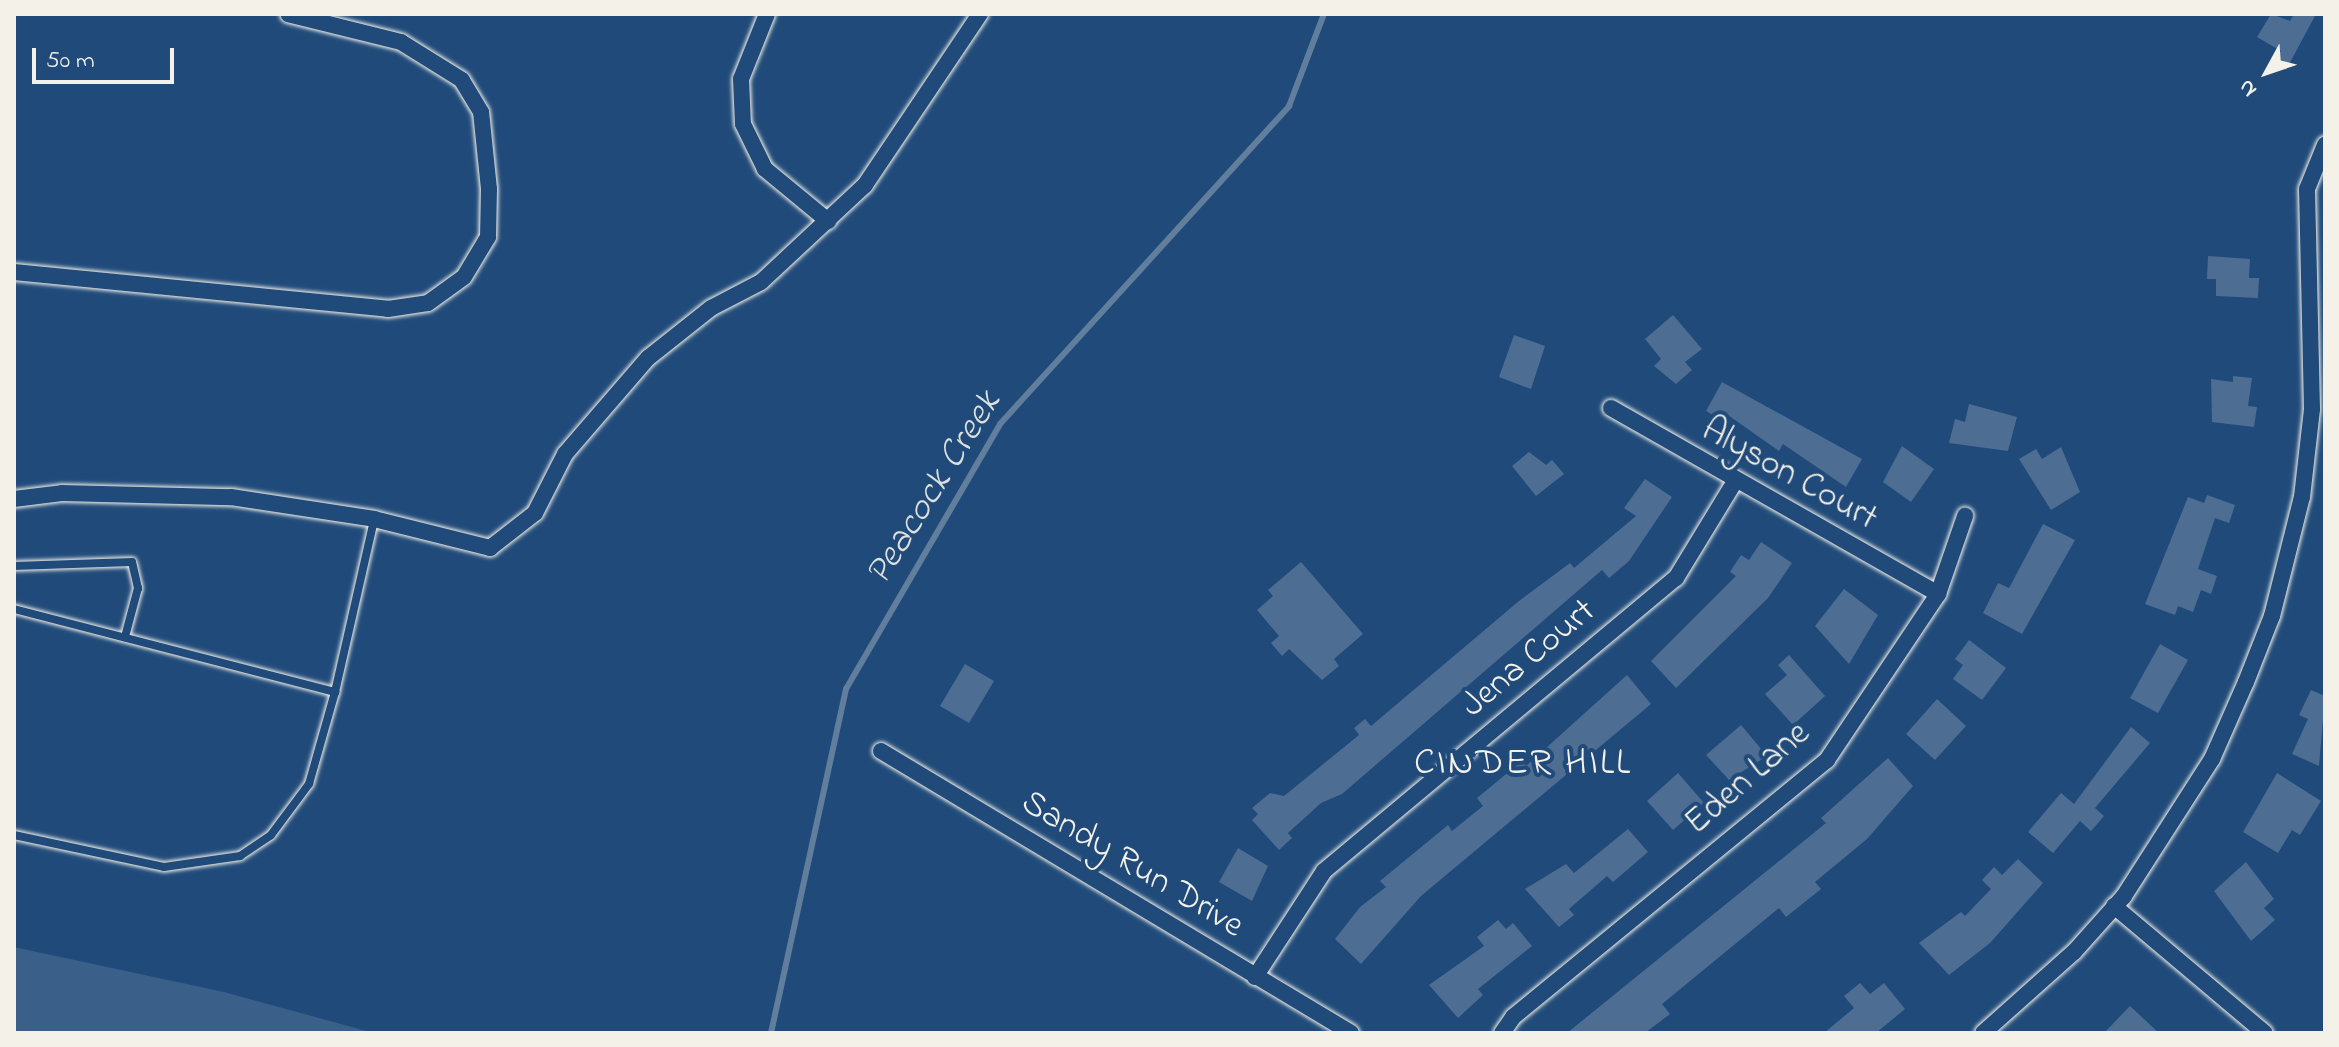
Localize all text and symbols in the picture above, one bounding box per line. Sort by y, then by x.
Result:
scale bar [36,32,178,82]
north arrow [2227,32,2307,112]
text: 50 m [46,44,95,79]
text: N [2232,71,2266,103]
water label: Peacock Creek [857,384,1013,594]
street label: Alyson Court [1694,409,1884,541]
street label: Jena Court [1453,590,1605,728]
street label: Eden Lane [1677,713,1819,845]
district label: CINDER HILL [1414,742,1632,788]
street label: Sandy Run Drive [1013,782,1251,948]

